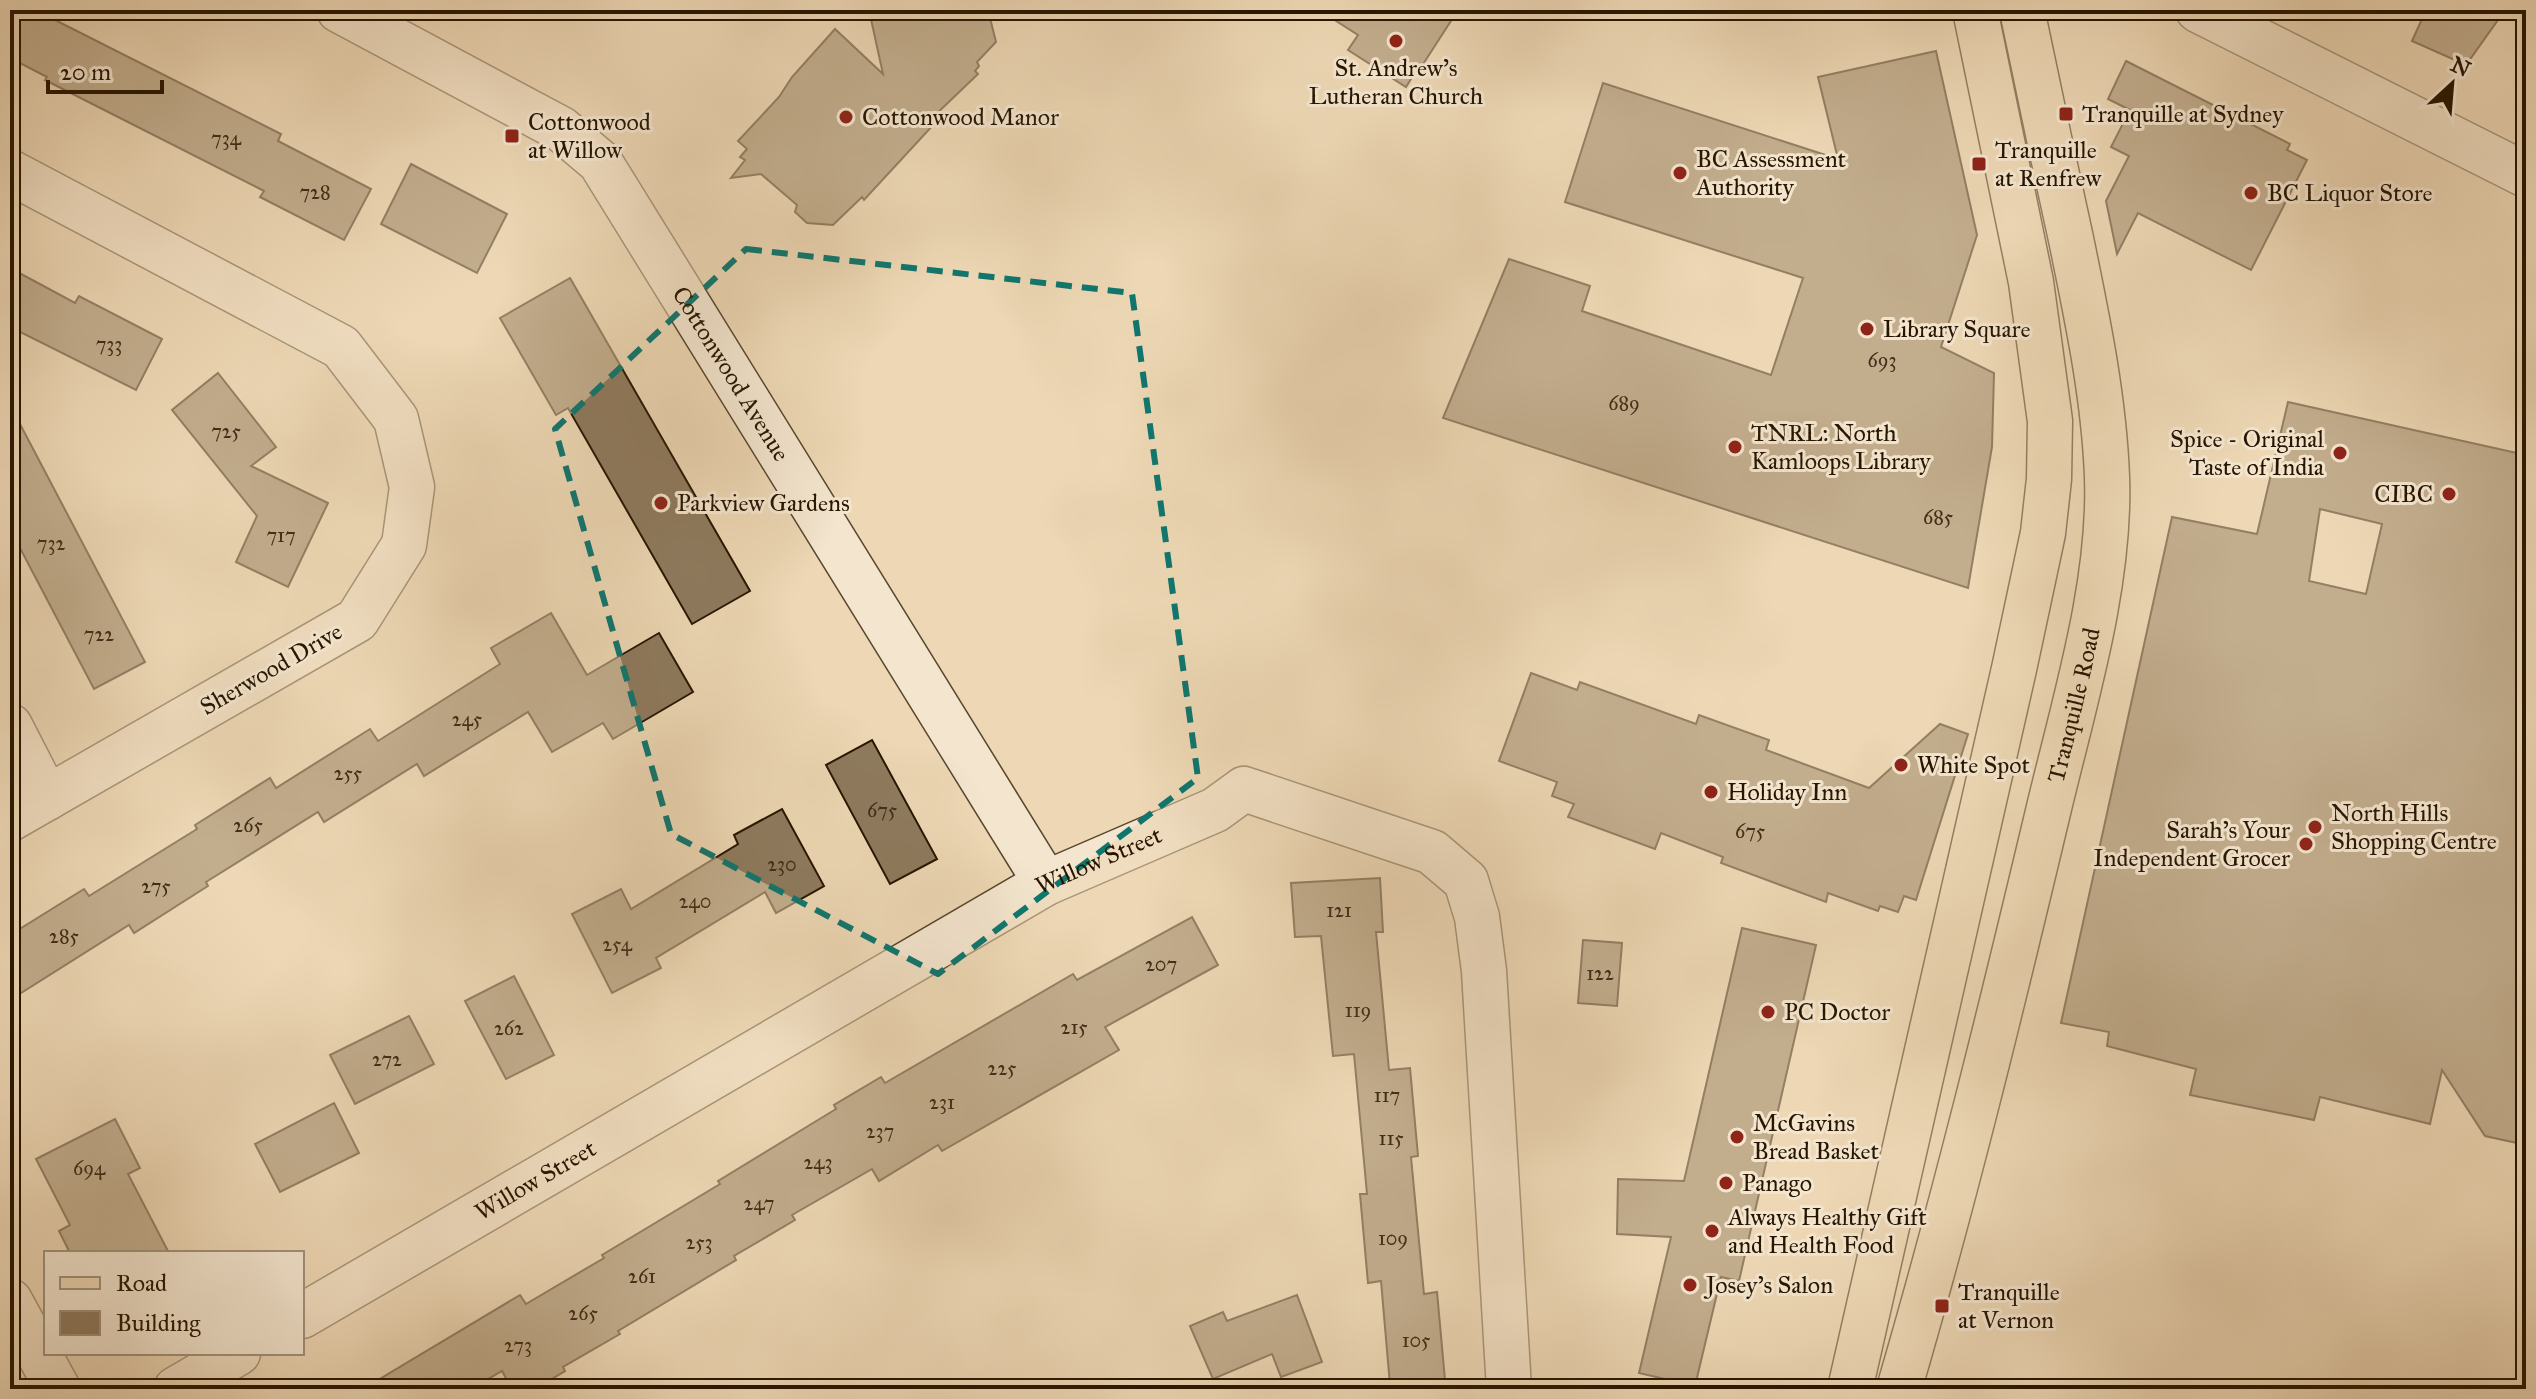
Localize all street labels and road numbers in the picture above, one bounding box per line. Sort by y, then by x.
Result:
street label: Cottonwood Avenue [666,281,796,467]
street label: Sherwood Drive [195,616,347,722]
street label: Tranquille Road [2041,625,2107,786]
street label: Willow Street [1031,820,1167,901]
street label: Willow Street [469,1133,602,1227]

